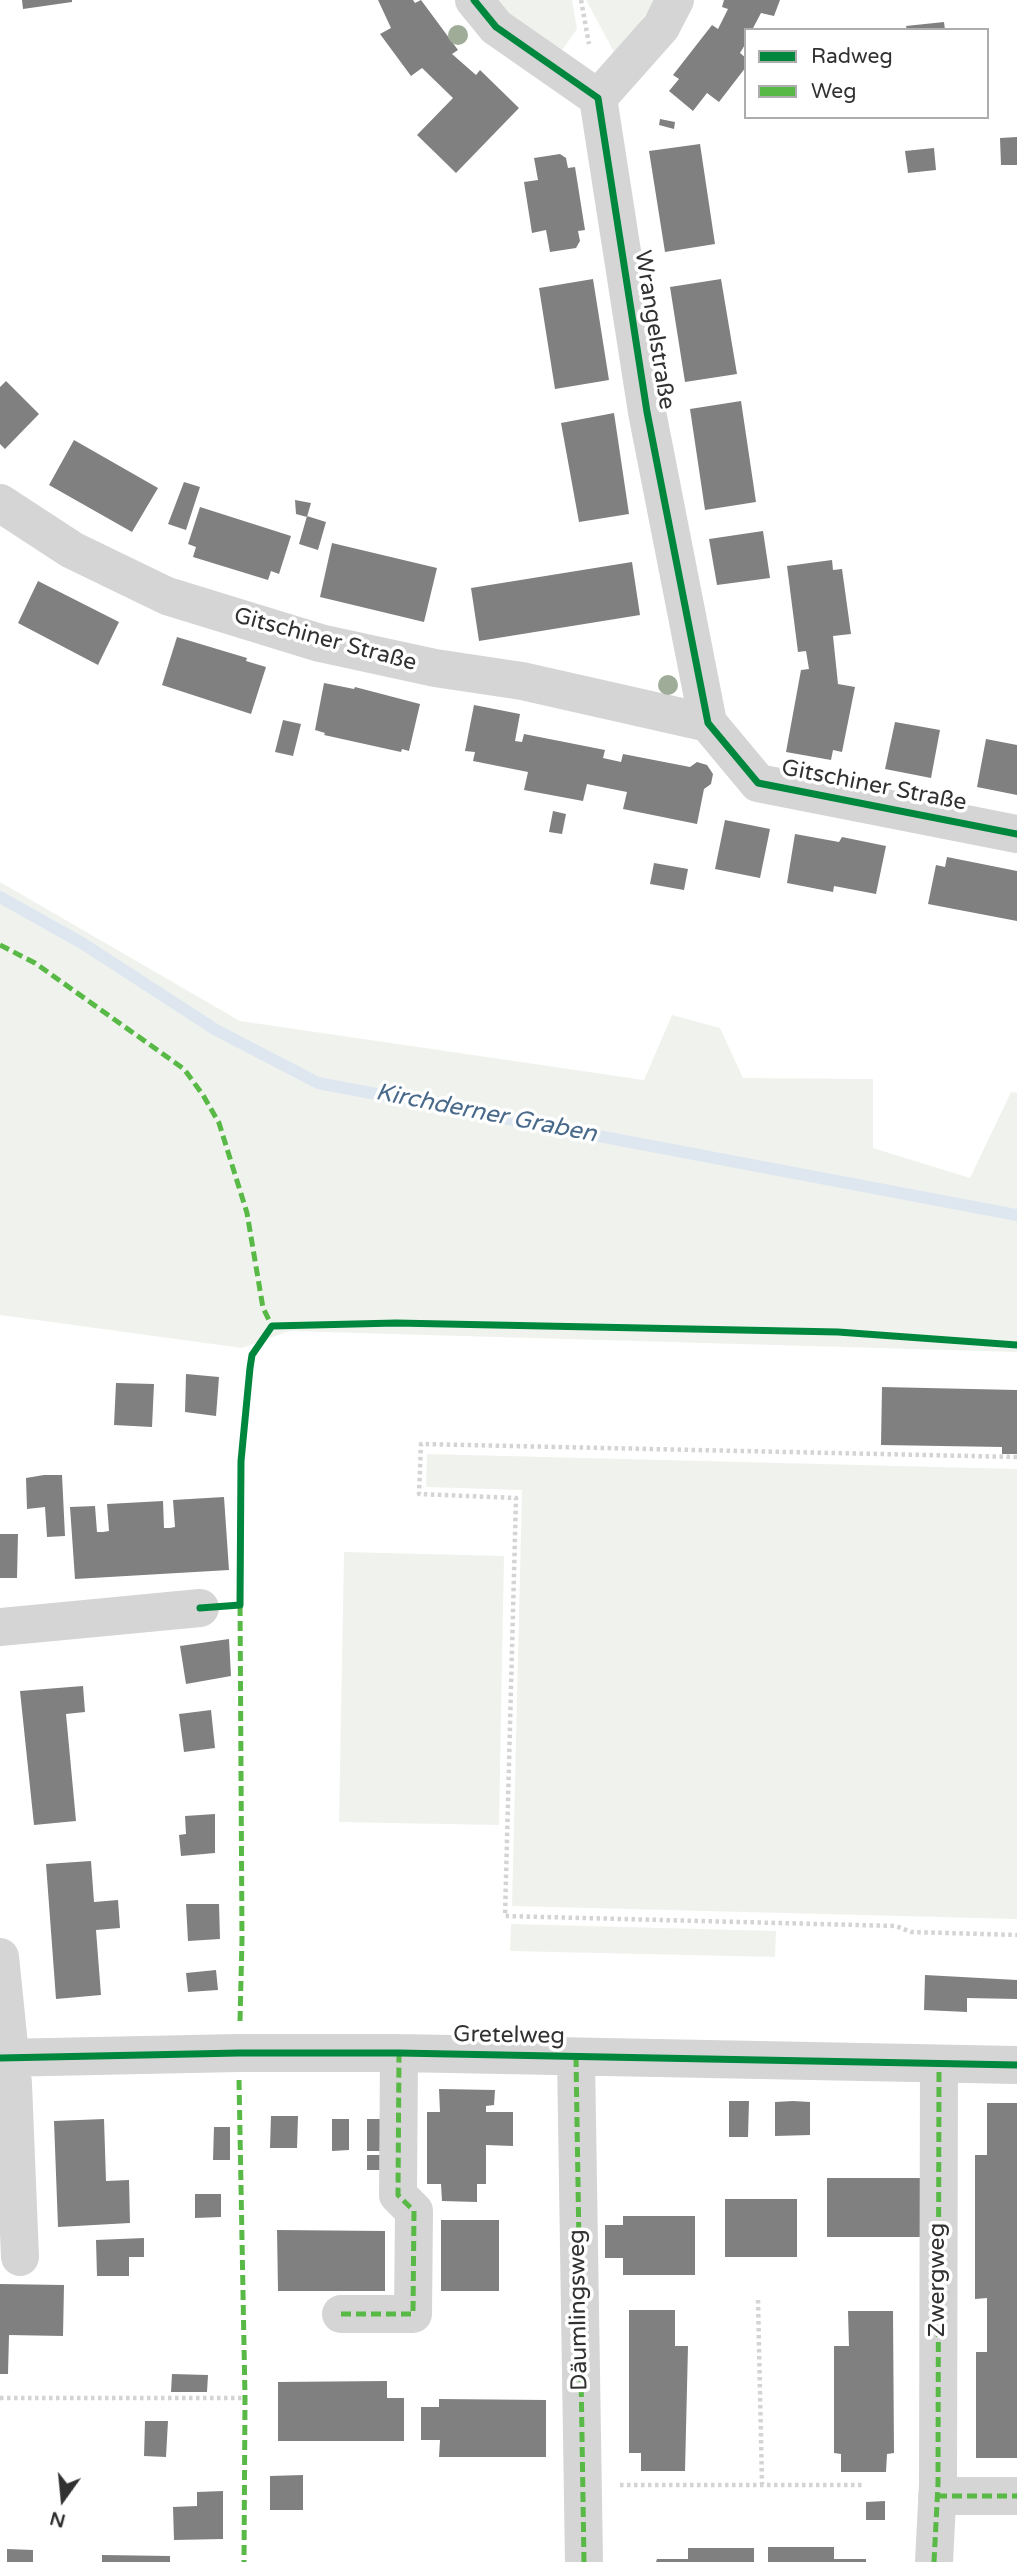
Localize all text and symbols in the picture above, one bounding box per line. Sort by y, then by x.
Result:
legend [744,28,989,119]
text: Radweg [811,44,893,69]
text: Weg [811,79,856,104]
street label: Wrangelstraße [628,248,680,412]
street label: Gitschiner Straße [231,602,419,678]
street label: Gitschiner Straße [779,755,969,817]
water label: Kirchderner Graben [373,1078,599,1150]
street label: Gretelweg [453,2021,565,2051]
street label: Zwergweg [924,2223,952,2337]
street label: Däumlingsweg [564,2229,594,2391]
north arrow [28,2464,98,2534]
text: N [47,2507,68,2532]

